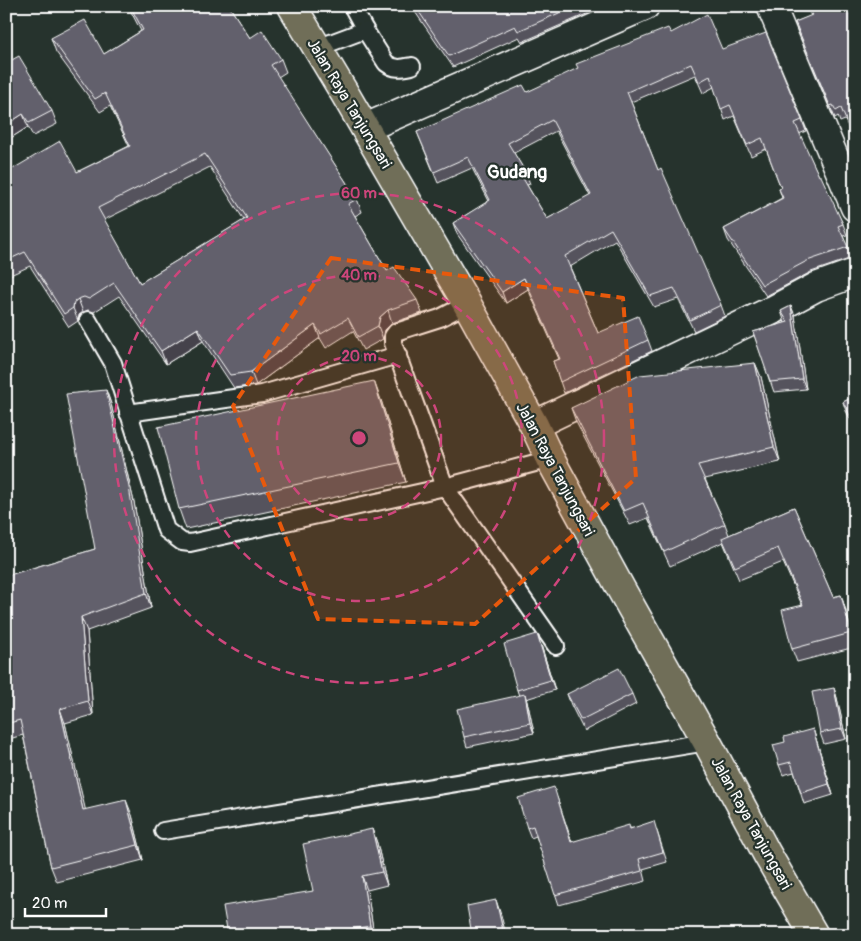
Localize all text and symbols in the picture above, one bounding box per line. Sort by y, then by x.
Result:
street label: Jalan Raya Tanjungsari [302,35,396,172]
district label: Gudang [487,160,547,184]
text: 60 m [341,184,377,203]
text: 40 m [341,266,377,285]
text: 20 m [341,347,377,366]
street label: Jalan Raya Tanjungsari [511,399,599,540]
centre of rings [350,429,368,447]
street label: Jalan Raya Tanjungsari [706,754,796,893]
scale bar [25,886,106,918]
text: 20 m [32,894,67,913]

